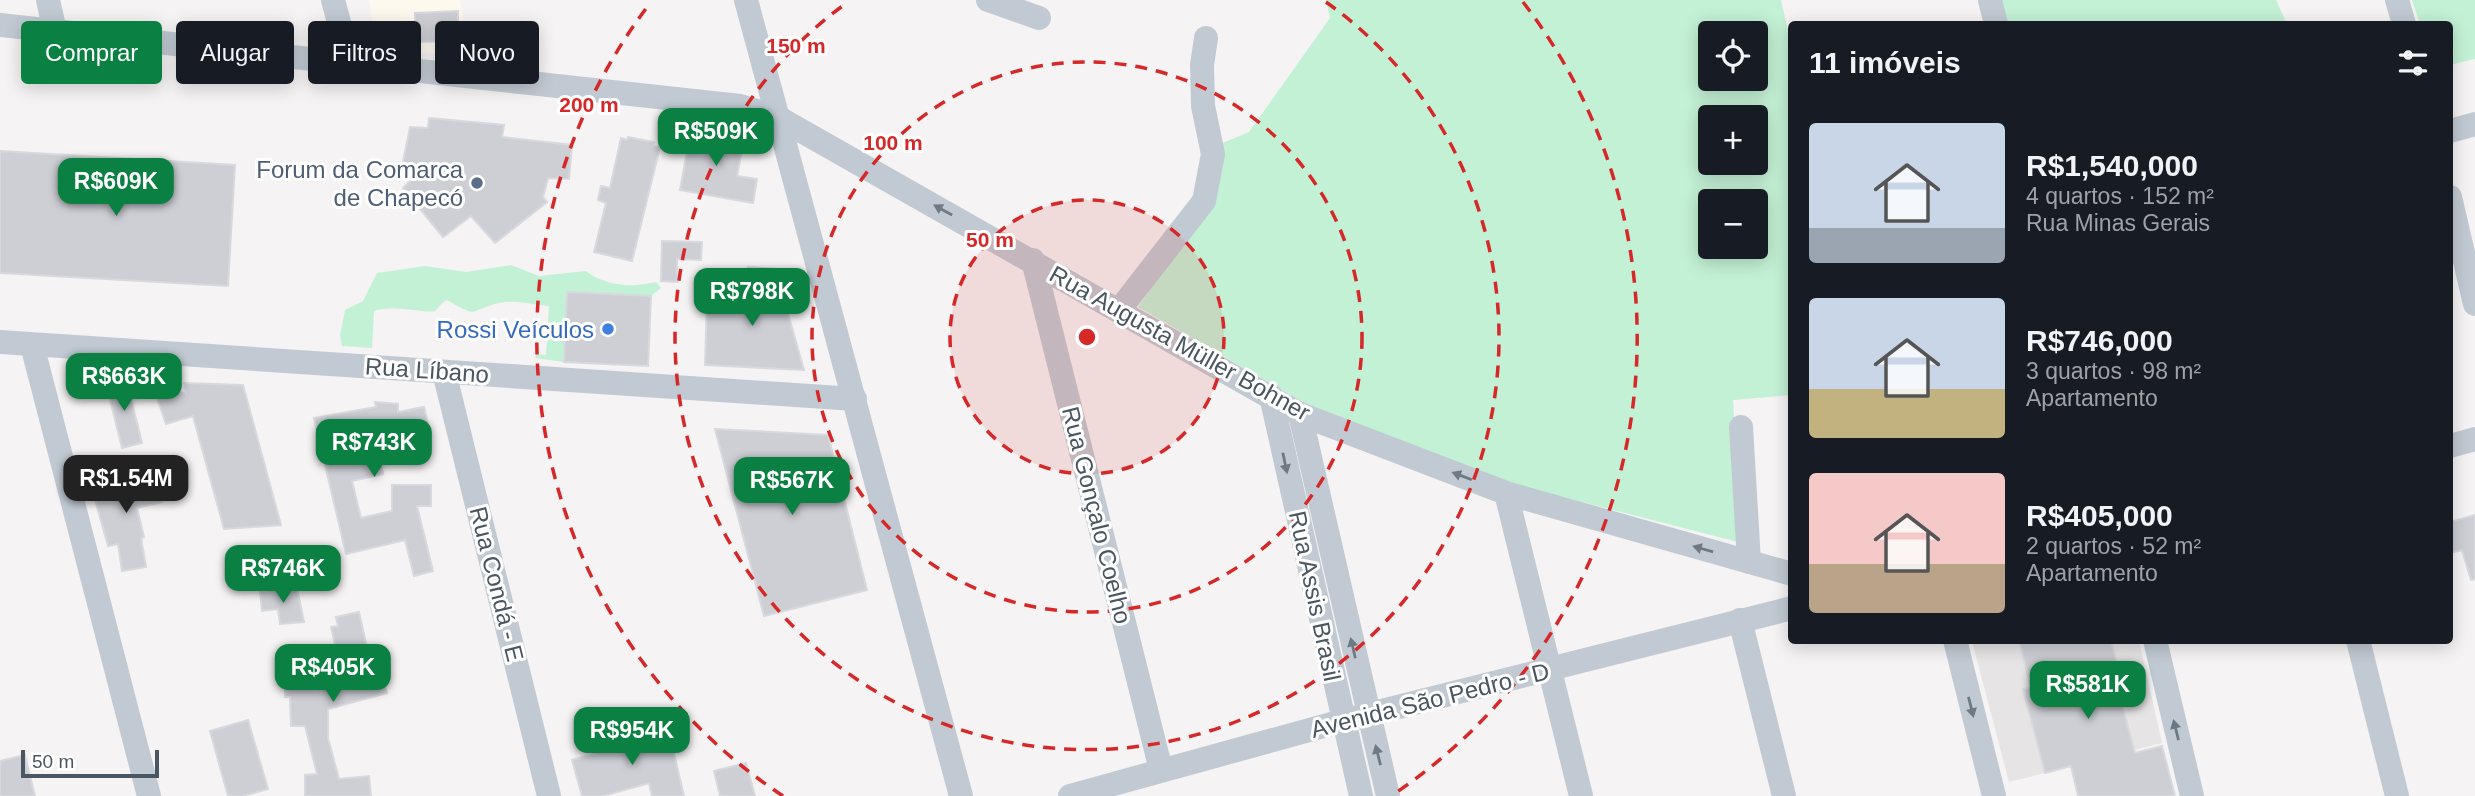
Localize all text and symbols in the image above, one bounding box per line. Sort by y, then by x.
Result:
chip: Comprar [21,21,162,84]
chip: Alugar [176,21,294,84]
chip: Filtros [308,21,421,84]
chip: Novo [435,21,539,84]
map controls [1698,21,1768,259]
button: locate [1698,21,1768,91]
text: 150 m [766,34,826,57]
icon: filters [2394,44,2432,82]
text: 11 imóveis [1809,46,1961,79]
text: 200 m [559,93,619,116]
button: + [1698,105,1768,175]
pin: R$509K [659,108,773,168]
text: R$509K [674,118,758,144]
text: 100 m [863,131,923,154]
text: R$1,540,000 [2026,149,2198,182]
icon: home [1865,151,1949,235]
place label: Forum da Comarca de Chapecó [256,156,464,211]
pin: R$609K [59,158,173,218]
text: R$609K [74,168,158,194]
marker: Forum da Comarca de Chapecó [469,175,485,191]
text: 4 quartos · 152 m² [2026,183,2214,209]
button: − [1698,189,1768,259]
one-way arrow [933,204,953,216]
text: Rua Minas Gerais [2026,210,2210,236]
text: 50 m [966,228,1014,251]
street label: Rua Augusta Müller Bohner [1045,260,1315,426]
pin: R$798K [695,268,809,328]
text: R$798K [710,278,794,304]
place label: Rossi Veículos [437,316,594,343]
marker: Rossi Veículos [600,321,616,337]
text: R$746,000 [2026,324,2173,357]
centre of rings [1075,325,1099,349]
icon: home [1865,326,1949,410]
street label: Rua Líbano [364,352,490,388]
pin: R$663K [67,354,181,413]
text: 3 quartos · 98 m² [2026,358,2201,384]
text: R$663K [82,363,166,389]
text: Apartamento [2026,385,2158,411]
street label: Rua Gonçalo Coelho [1057,404,1137,626]
pin: R$743K [317,420,431,479]
text: R$743K [332,429,416,455]
one-way arrow [1280,452,1291,474]
pin: R$1.54M [61,456,191,515]
pin: R$567K [735,458,849,517]
text: R$1.54M [79,465,173,491]
text: R$567K [750,467,834,493]
one-way arrow [1451,471,1472,482]
text: R$405,000 [2026,499,2173,532]
icon: home [1865,501,1949,585]
street label: Rua Condá - E [465,504,529,664]
street label: Rua Assis Brasil [1284,508,1346,684]
text: 2 quartos · 52 m² [2026,533,2201,559]
one-way arrow [1692,543,1713,553]
pin: R$746K [226,546,340,605]
text: R$746K [241,555,325,581]
text: Apartamento [2026,560,2158,586]
one-way arrow [1347,637,1358,659]
pin: R$405K [276,644,390,704]
text: R$405K [291,654,375,680]
street label: Avenida São Pedro - D [1308,657,1552,743]
pin: R$581K [2031,662,2145,721]
text: R$581K [2046,671,2130,697]
one-way arrow [1966,696,1977,718]
pin: R$954K [575,708,689,767]
text: R$954K [590,717,674,743]
one-way arrow [2170,719,2181,741]
one-way arrow [1372,744,1383,766]
scale bar [21,747,159,779]
text: 50 m [32,751,74,772]

